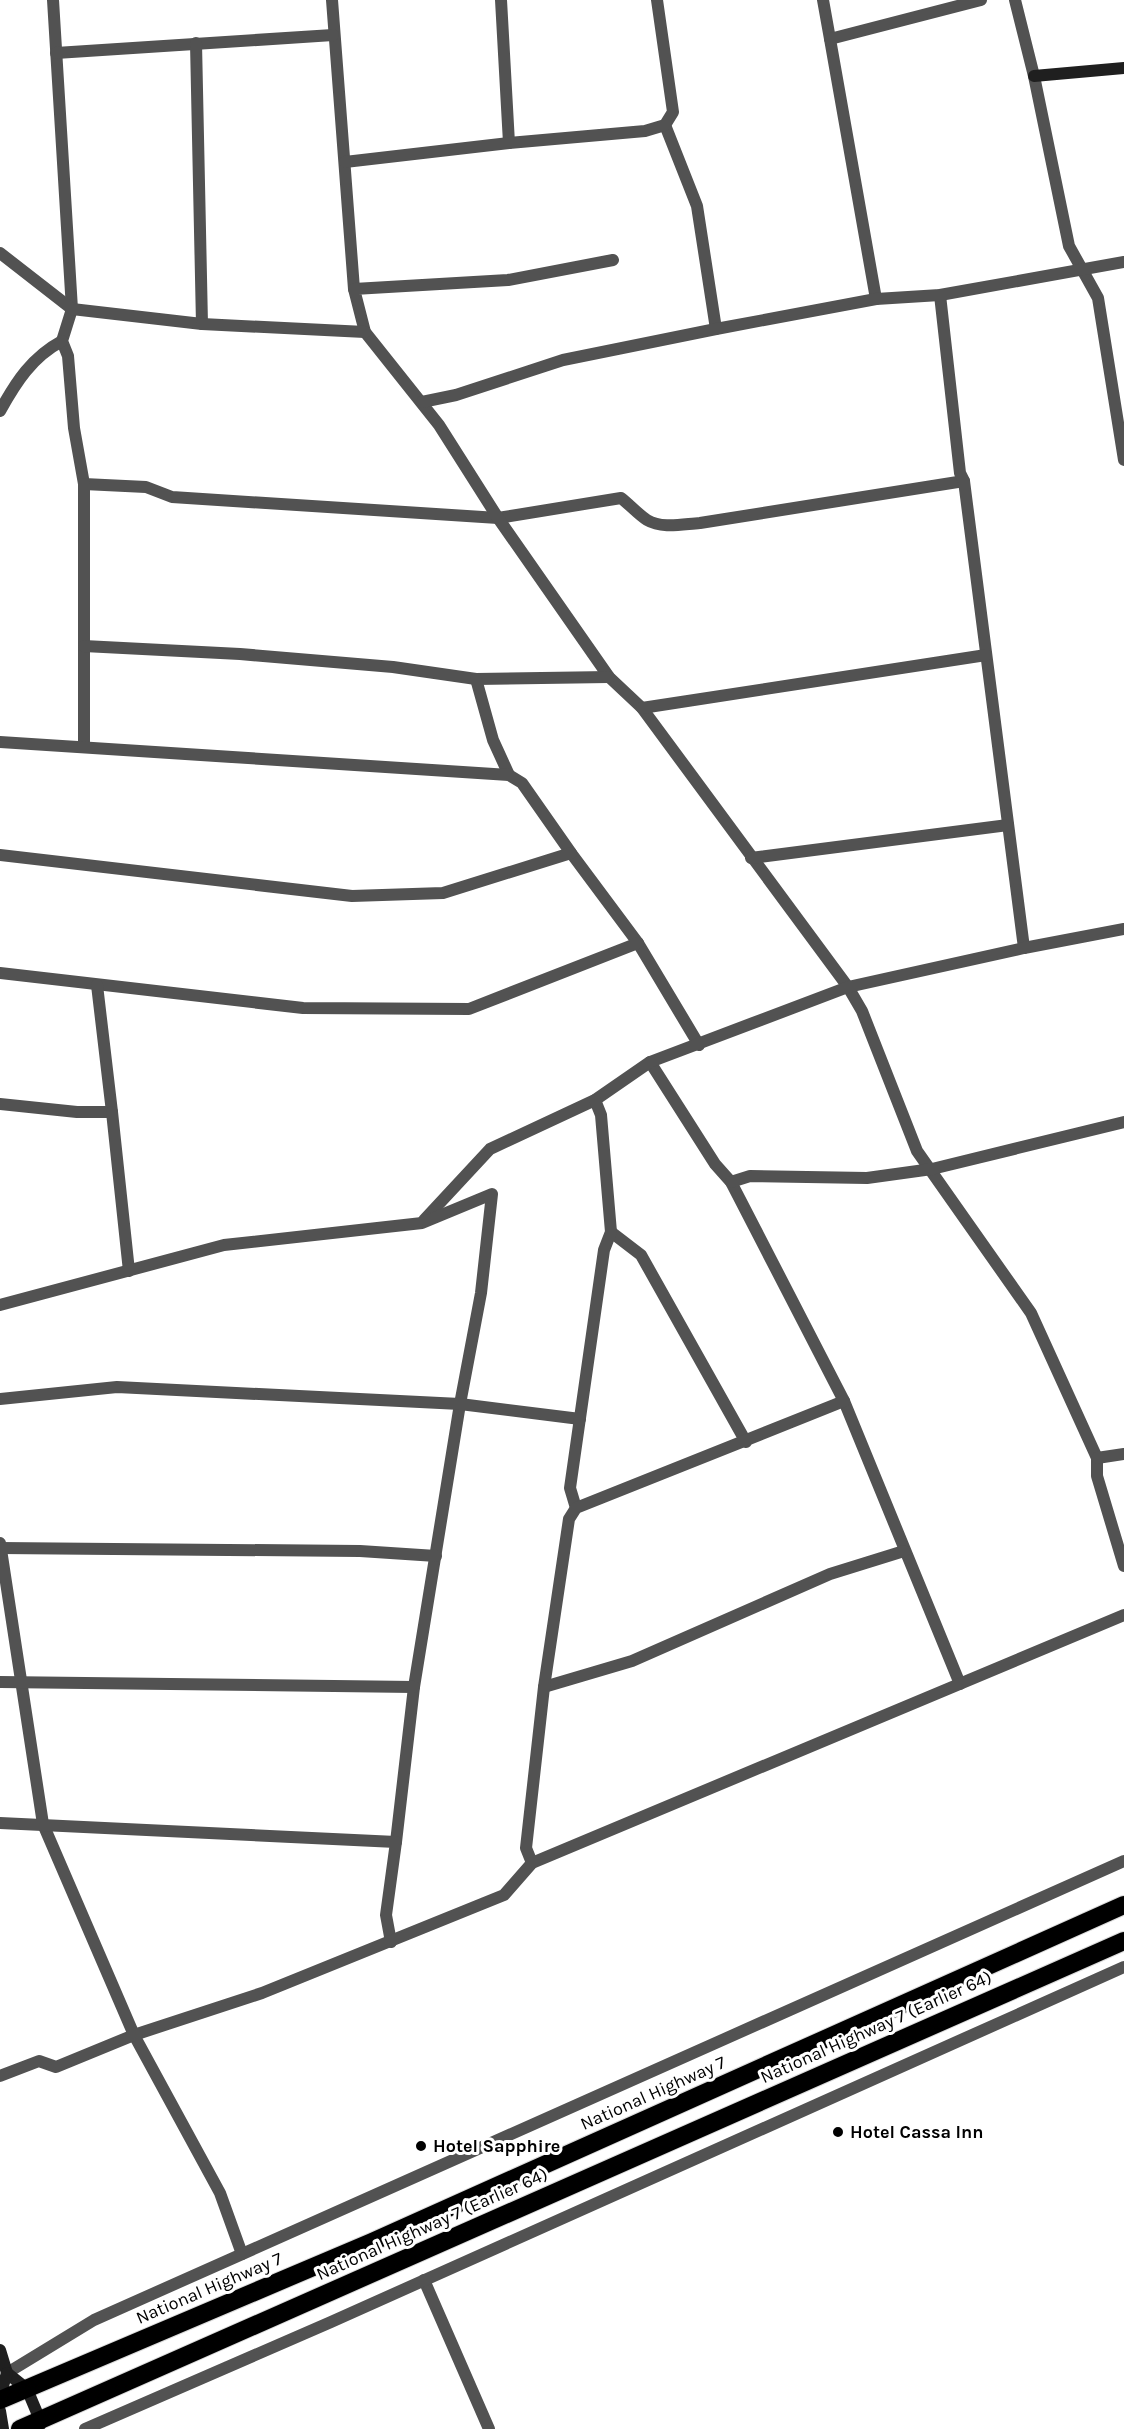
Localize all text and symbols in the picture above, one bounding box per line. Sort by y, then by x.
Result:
street label: National Highway 7 (Earlier 64) [757,1966,995,2088]
street label: National Highway 7 [577,2051,730,2135]
place label: Hotel Cassa Inn [850,2121,983,2143]
marker: Hotel Cassa Inn [831,2125,845,2139]
place label: Hotel Sapphire [433,2135,560,2157]
marker: Hotel Sapphire [414,2139,428,2153]
street label: National Highway 7 (Earlier 64) [313,2163,551,2285]
street label: National Highway 7 [133,2247,286,2329]

